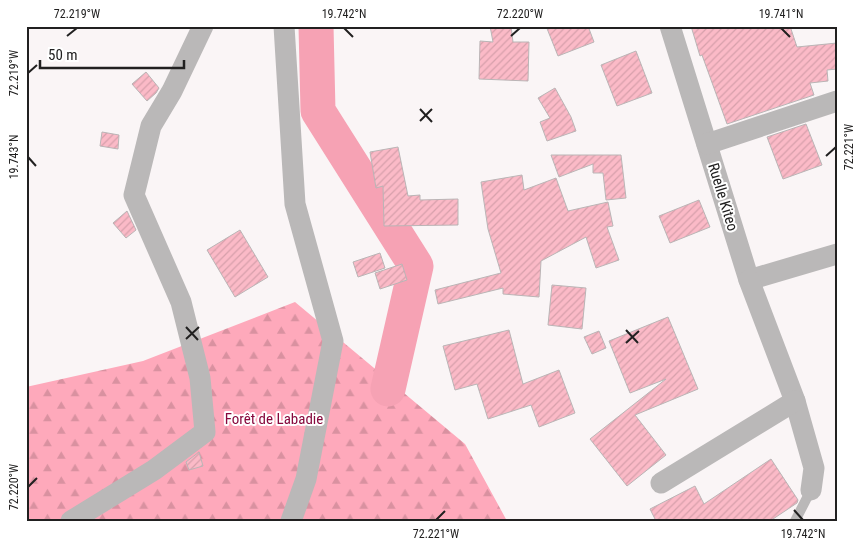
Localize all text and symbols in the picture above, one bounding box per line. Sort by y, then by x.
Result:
text: 72.219°W [54,7,100,21]
text: 19.742°N [322,7,366,21]
text: 72.220°W [497,7,543,21]
text: 19.741°N [759,7,803,21]
scale bar [40,38,184,70]
text: 50 m [48,46,78,64]
text: 72.219°W [7,50,21,96]
text: 72.221°W [842,124,856,170]
text: 19.743°N [7,135,21,179]
street label: Ruelle Kiteo [704,161,742,233]
park label: Forêt de Labadie [225,410,323,428]
text: 72.220°W [7,464,21,510]
text: 72.221°W [413,527,459,541]
text: 19.742°N [781,527,825,541]

